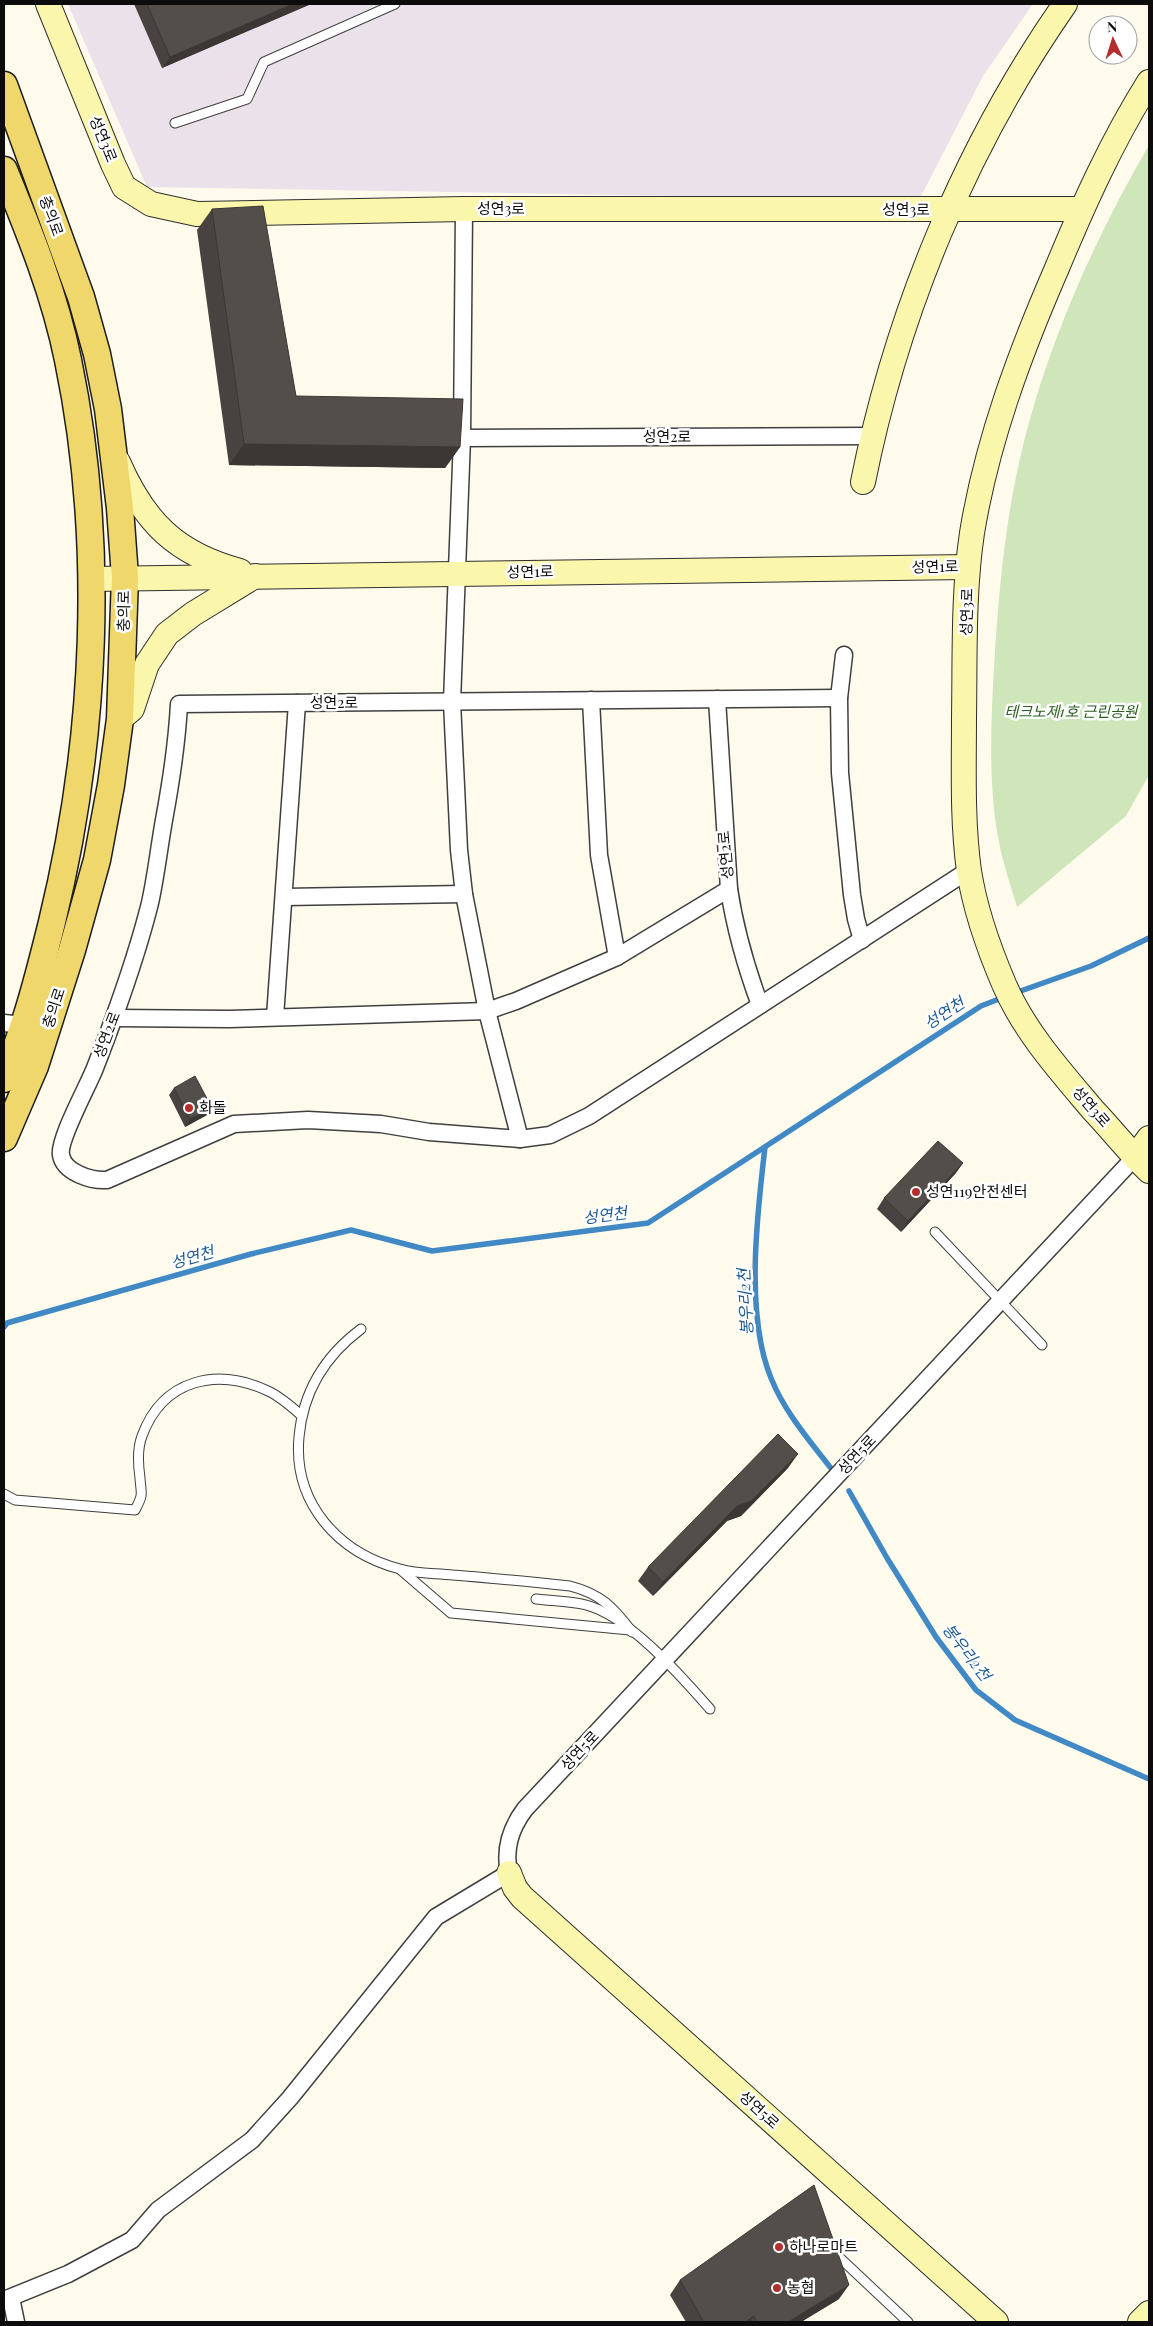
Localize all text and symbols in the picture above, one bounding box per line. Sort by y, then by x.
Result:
north arrow [1088,15,1138,65]
text: N [1106,17,1118,36]
street label: 성연3로 [86,113,122,165]
street label: 충의로 [35,193,68,239]
street label: 성연3로 [477,198,525,218]
street label: 성연3로 [882,199,930,219]
street label: 성연2로 [643,426,691,446]
street label: 성연1로 [911,556,959,576]
street label: 성연1로 [506,561,554,581]
street label: 성연3로 [955,588,977,636]
street label: 충의로 [113,590,133,632]
street label: 성연2로 [310,692,358,712]
park label: 테크노제1호 근린공원 [1004,701,1139,721]
street label: 성연2로 [713,830,737,880]
street label: 충의로 [37,985,69,1030]
water label: 성연천 [919,991,970,1033]
street label: 성연2로 [88,1008,124,1061]
street label: 성연3로 [1068,1082,1115,1131]
place label: 화돌 [199,1097,227,1117]
marker: 화돌 [183,1102,195,1114]
place label: 성연119안전센터 [926,1181,1028,1201]
marker: 성연119안전센터 [910,1186,922,1198]
water label: 성연천 [582,1201,630,1228]
water label: 성연천 [168,1240,218,1273]
water label: 봉우리2천 [732,1266,757,1336]
street label: 성연5로 [833,1430,880,1479]
water label: 봉우리2천 [939,1619,998,1686]
street label: 성연5로 [556,1726,603,1775]
street label: 성연5로 [735,2086,784,2133]
place label: 하나로마트 [789,2236,858,2256]
marker: 하나로마트 [773,2241,785,2253]
place label: 농협 [787,2277,815,2297]
marker: 농협 [771,2282,783,2294]

